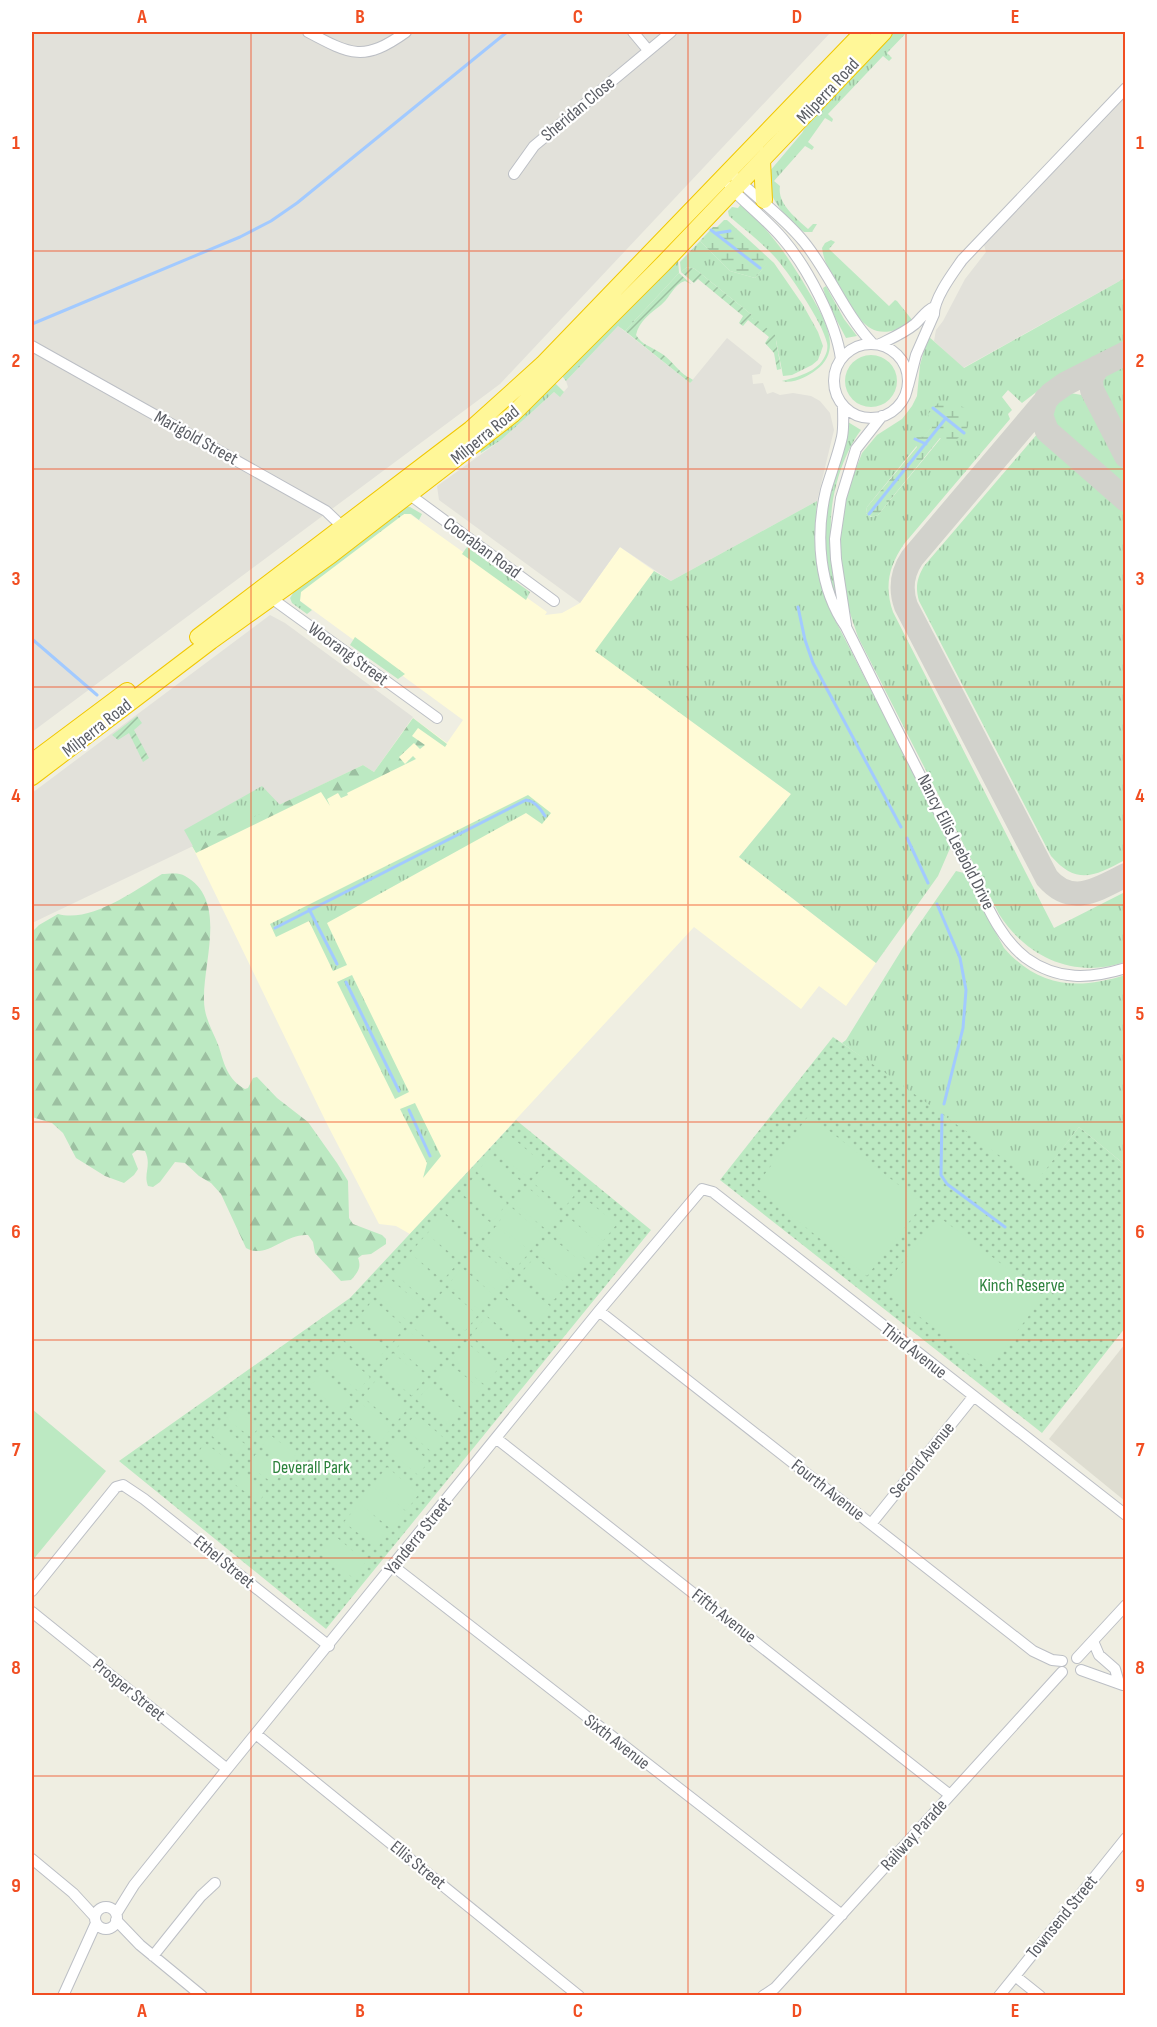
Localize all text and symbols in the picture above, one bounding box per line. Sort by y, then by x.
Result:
text: A [136,5,147,29]
text: B [355,5,365,29]
text: C [573,5,583,29]
text: D [792,5,802,29]
text: E [1011,5,1019,29]
street label: Milperra Road [792,54,864,128]
street label: Sheridan Close [537,72,619,146]
text: 1 [12,131,20,155]
text: 1 [1136,131,1144,155]
text: 2 [12,349,20,373]
text: 2 [1136,349,1144,373]
street label: Milperra Road [447,401,523,469]
street label: Marigold Street [150,406,242,470]
street label: Cooraban Road [439,513,525,583]
text: 3 [12,567,21,591]
text: 3 [1136,567,1145,591]
street label: Woorang Street [304,618,393,690]
street label: Milperra Road [58,695,136,761]
street label: Nancy Ellis Leebold Drive [913,771,999,913]
text: 4 [11,784,21,808]
text: 4 [1135,784,1145,808]
text: 5 [12,1002,21,1026]
text: 5 [1136,1002,1145,1026]
text: 6 [11,1220,21,1244]
text: 6 [1135,1220,1145,1244]
park label: Kinch Reserve [979,1275,1065,1296]
street label: Third Avenue [877,1319,951,1383]
street label: Second Avenue [885,1418,959,1502]
text: 7 [12,1438,21,1462]
text: 7 [1136,1438,1145,1462]
street label: Fourth Avenue [787,1455,869,1525]
park label: Deverall Park [272,1457,350,1478]
street label: Yanderra Street [380,1493,456,1579]
street label: Ethel Street [189,1531,259,1593]
street label: Fifth Avenue [688,1584,760,1648]
street label: Prosper Street [89,1654,170,1726]
text: 8 [11,1656,21,1680]
text: 8 [1135,1656,1145,1680]
street label: Sixth Avenue [580,1710,654,1774]
street label: Railway Parade [876,1795,952,1875]
street label: Ellis Street [386,1836,450,1894]
street label: Townsend Street [1022,1871,1102,1963]
text: 9 [11,1874,21,1898]
text: 9 [1135,1874,1145,1898]
text: A [136,1999,147,2023]
text: B [355,1999,365,2023]
text: C [573,1999,583,2023]
text: D [792,1999,802,2023]
text: E [1011,1999,1019,2023]

